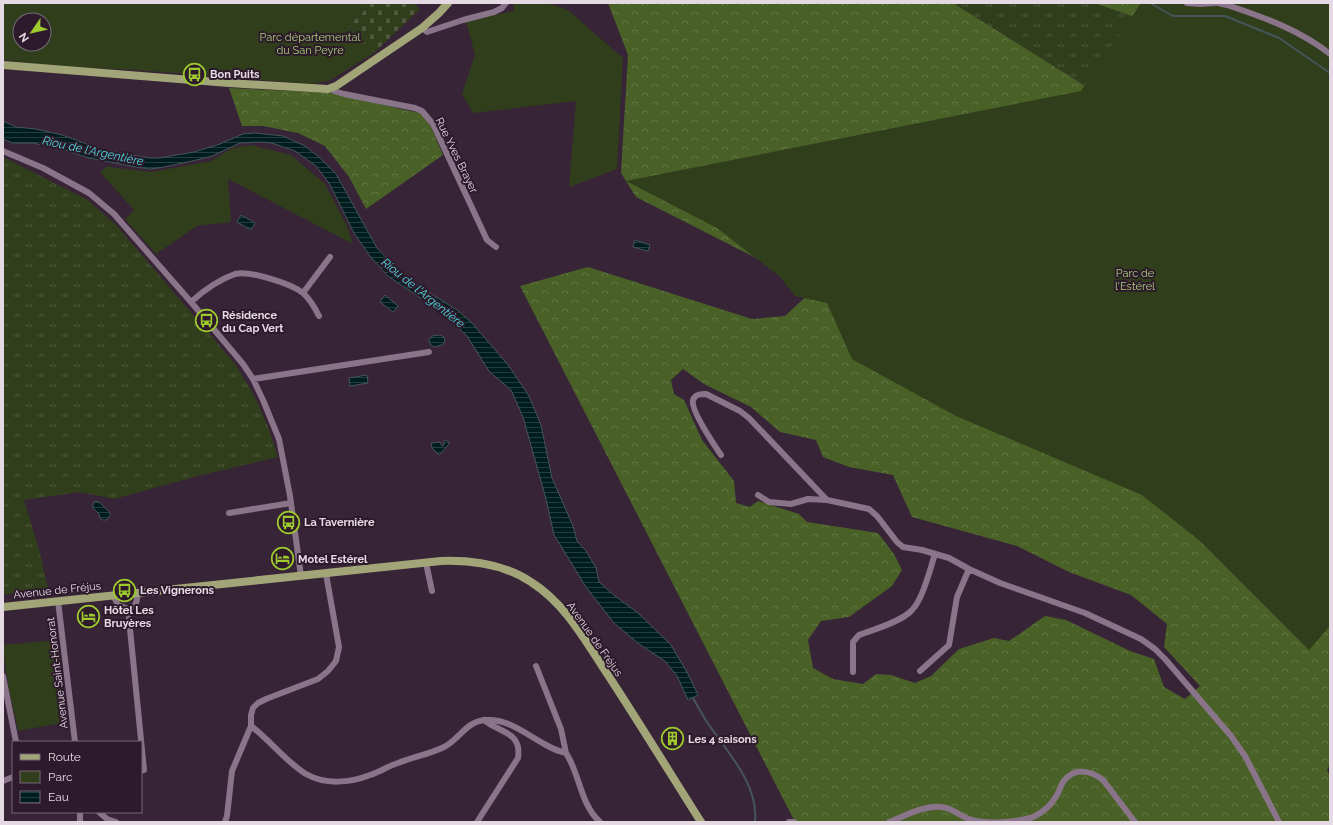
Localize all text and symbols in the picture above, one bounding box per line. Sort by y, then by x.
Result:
north arrow [12,12,52,52]
text: N [16,30,32,44]
park label: Parc départemental du San Peyre [260,31,360,57]
bus stop icon: Bon Puits [181,61,207,87]
place label: Bon Puits [210,68,260,81]
street label: Rue Yves Brayer [433,115,481,195]
water label: Riou de l'Argentière [41,133,145,169]
water label: Riou de l'Argentière [379,255,468,331]
park label: Parc de l'Estérel [1115,267,1155,293]
bus stop icon: Résidence du Cap Vert [194,308,220,334]
place label: Résidence du Cap Vert [222,309,284,335]
bus stop icon: La Tavernière [276,509,302,535]
place label: La Tavernière [304,516,375,529]
hotel icon: Motel Estérel [269,546,295,572]
place label: Motel Estérel [298,553,368,566]
bus stop icon: Les Vignerons [112,577,138,603]
street label: Avenue de Fréjus [13,579,102,602]
place label: Les Vignerons [140,584,215,597]
street label: Avenue de Fréjus [564,600,625,679]
hotel icon: Hôtel Les Bruyères [75,603,101,629]
place label: Hôtel Les Bruyères [104,604,154,630]
street label: Avenue Saint-Honorat [44,616,71,729]
building icon: Les 4 saisons [660,726,686,752]
place label: Les 4 saisons [688,733,757,746]
legend [12,741,142,813]
text: Route [48,750,81,764]
text: Parc [48,770,73,784]
text: Eau [48,790,69,804]

